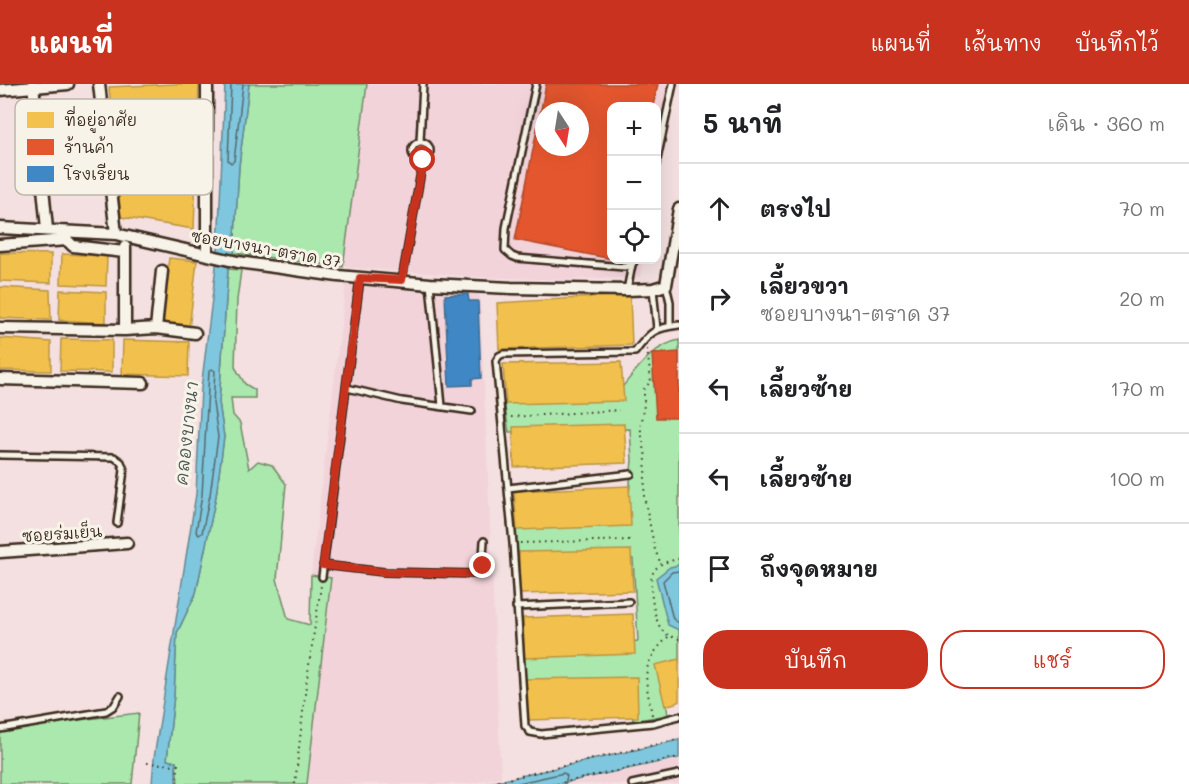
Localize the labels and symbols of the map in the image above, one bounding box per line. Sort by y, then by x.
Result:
legend [15,99,213,195]
north arrow [535,102,589,156]
text: ที่อยู่อาศัย [64,105,137,133]
text: ร้านค้า [64,136,114,157]
route start [409,146,435,172]
text: โรงเรียน [63,163,130,184]
street label: ซอยบางนา-ตราด 37 [189,224,343,272]
water label: คลองบางนา [169,380,203,486]
street label: ซอยร่มเย็น [21,517,103,546]
route end [469,552,495,578]

